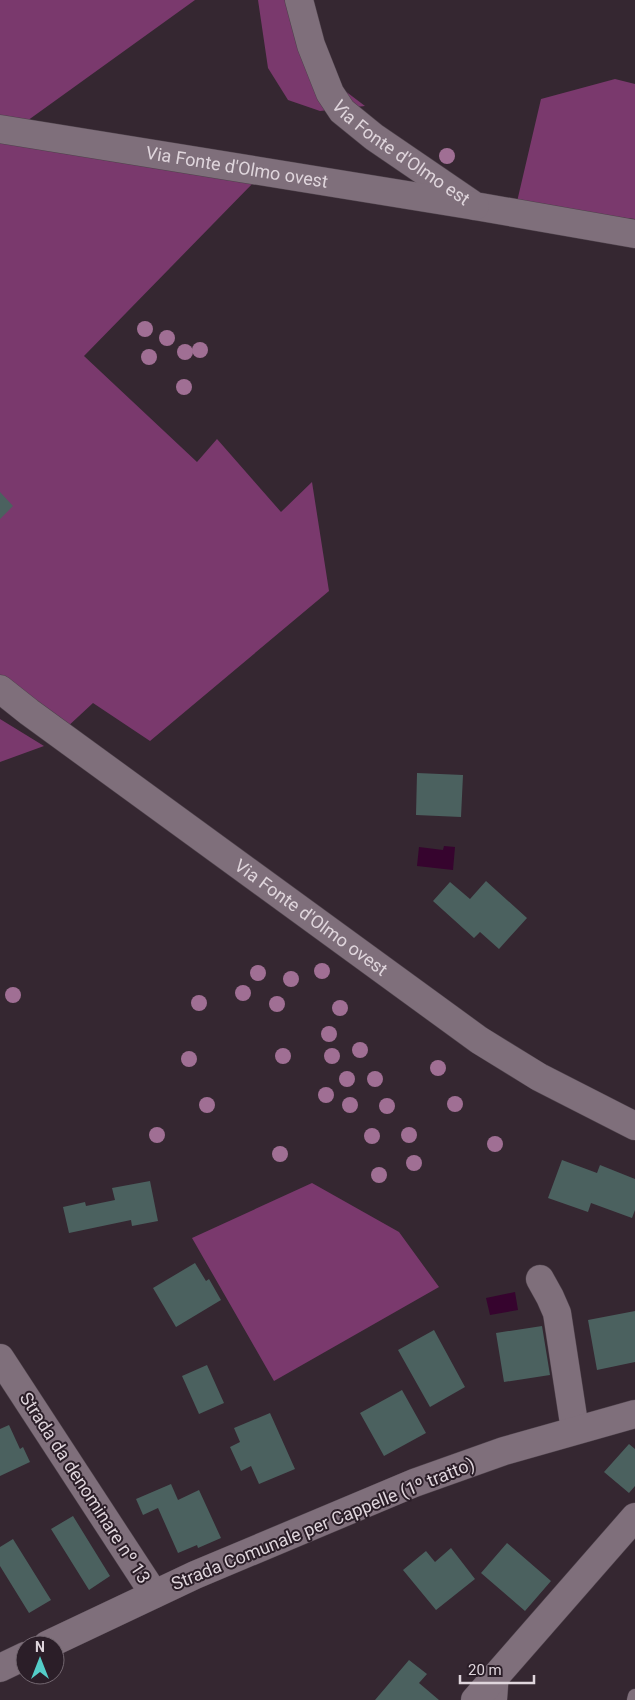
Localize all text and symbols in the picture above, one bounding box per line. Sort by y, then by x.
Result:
street label: Via Fonte d'Olmo est [328,96,474,209]
street label: Via Fonte d'Olmo ovest [144,142,330,192]
street label: Via Fonte d'Olmo ovest [231,854,392,980]
street label: Strada da denominare nº 13 [16,1388,155,1587]
street label: Strada Comunale per Cappelle (1º tratto) [168,1453,478,1595]
north arrow [15,1635,65,1685]
text: N [35,1639,45,1655]
scale bar [460,1652,534,1684]
text: 20 m [468,1661,502,1679]

